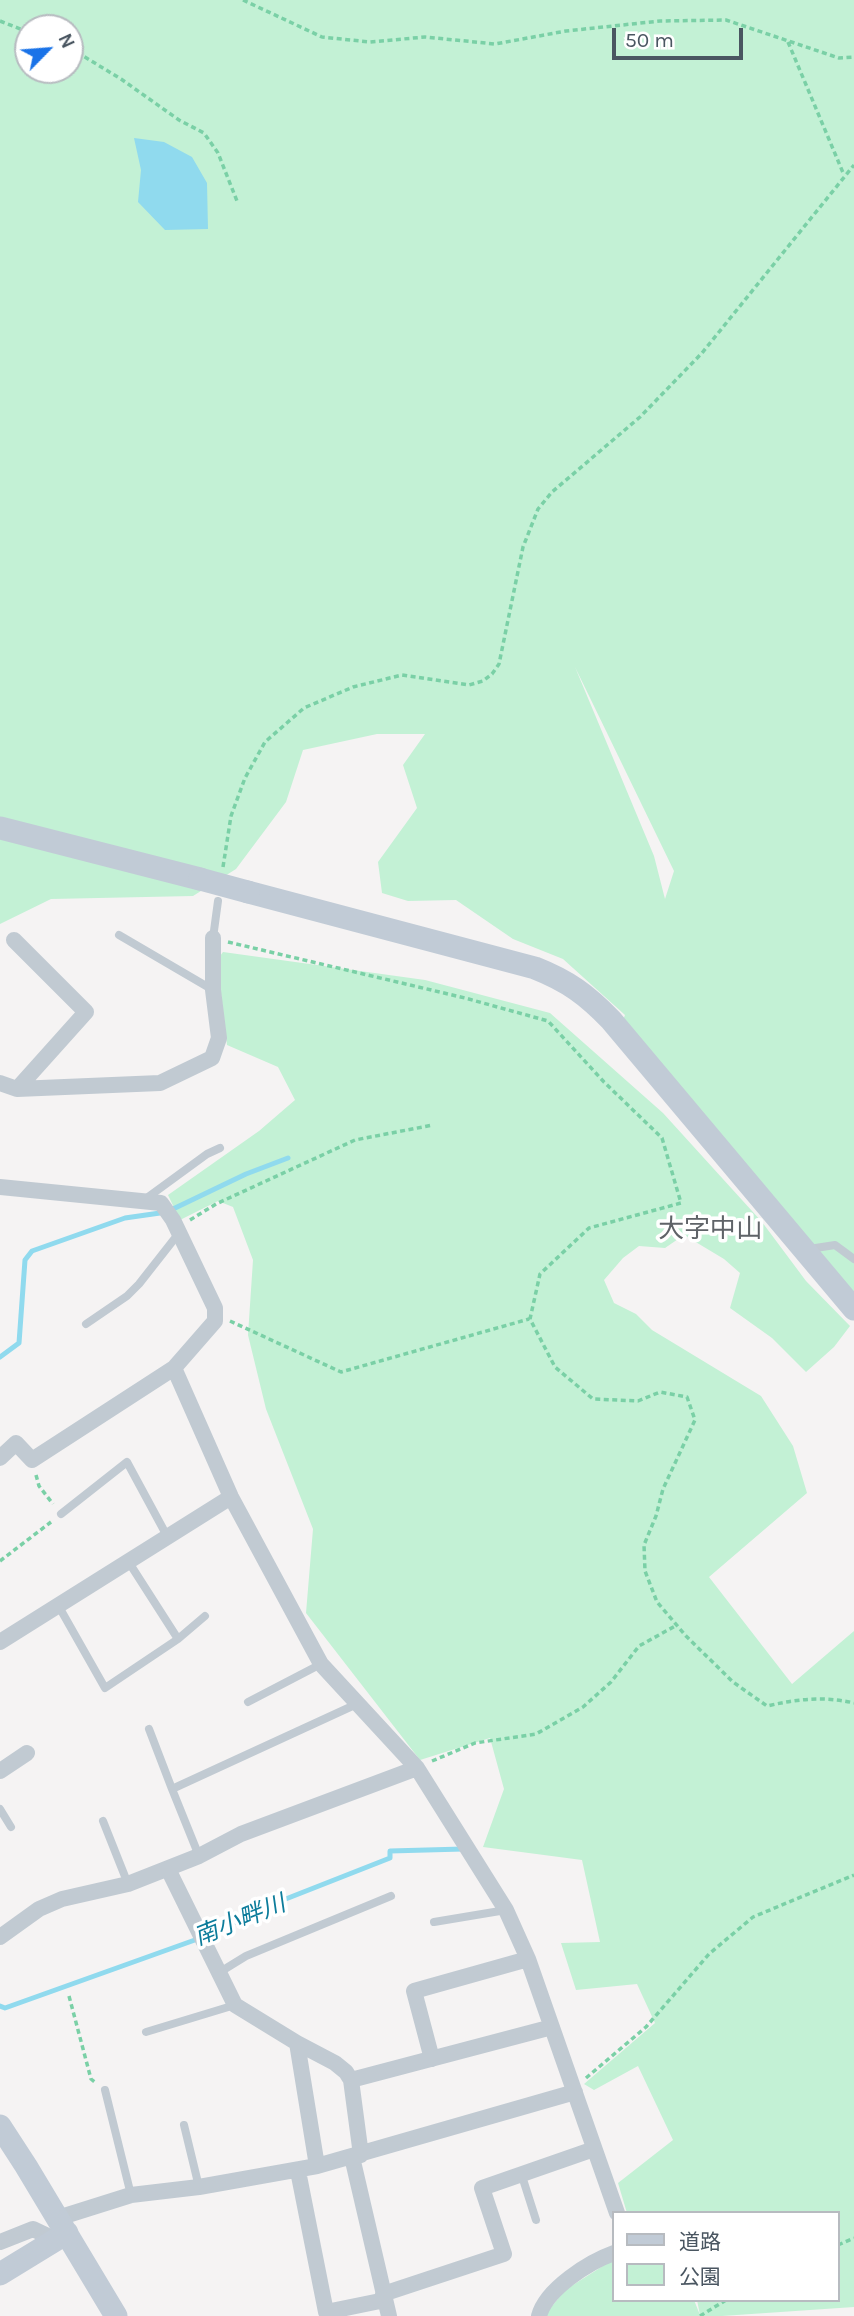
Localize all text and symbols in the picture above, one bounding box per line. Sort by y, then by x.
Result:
north arrow [14,14,84,84]
scale bar [616,14,747,58]
text: 50 m [625,28,674,52]
text: N [53,30,79,52]
district label: 大字中山 [658,1214,762,1246]
water label: 南小畔川 [190,1890,290,1952]
legend [612,2211,840,2302]
text: 道路 [679,2230,721,2254]
text: 公園 [679,2265,721,2289]

